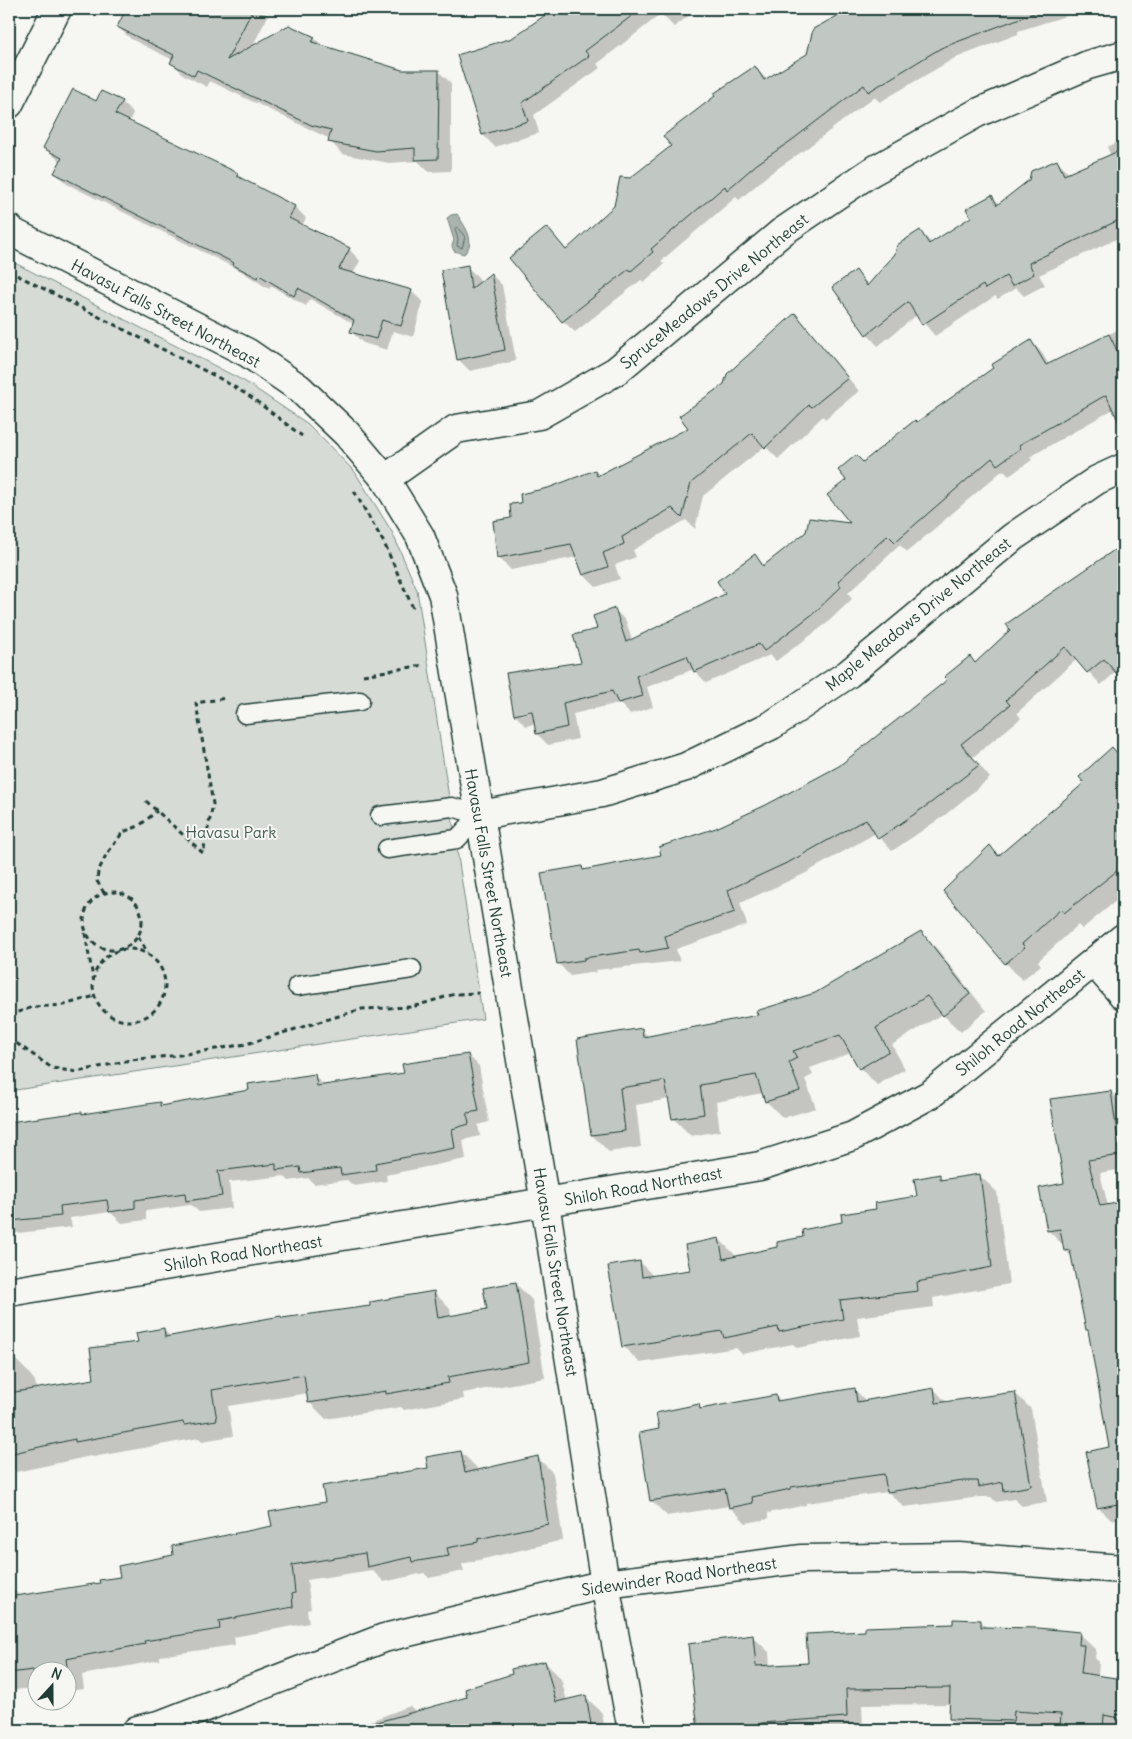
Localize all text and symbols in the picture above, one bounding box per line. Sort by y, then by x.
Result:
street label: SpruceMeadows Drive Northeast [616,209,812,373]
street label: Havasu Falls Street Northeast [68,255,265,372]
street label: Maple Meadows Drive Northeast [821,533,1015,695]
street label: Havasu Falls Street Northeast [461,767,517,980]
park label: Havasu Park [186,822,276,842]
street label: Shiloh Road Northeast [951,963,1089,1080]
street label: Shiloh Road Northeast [562,1162,724,1210]
street label: Havasu Falls Street Northeast [530,1166,583,1379]
street label: Shiloh Road Northeast [162,1231,324,1275]
street label: Sidewinder Road Northeast [580,1552,779,1600]
north arrow [28,1662,78,1712]
text: N [49,1664,64,1684]

